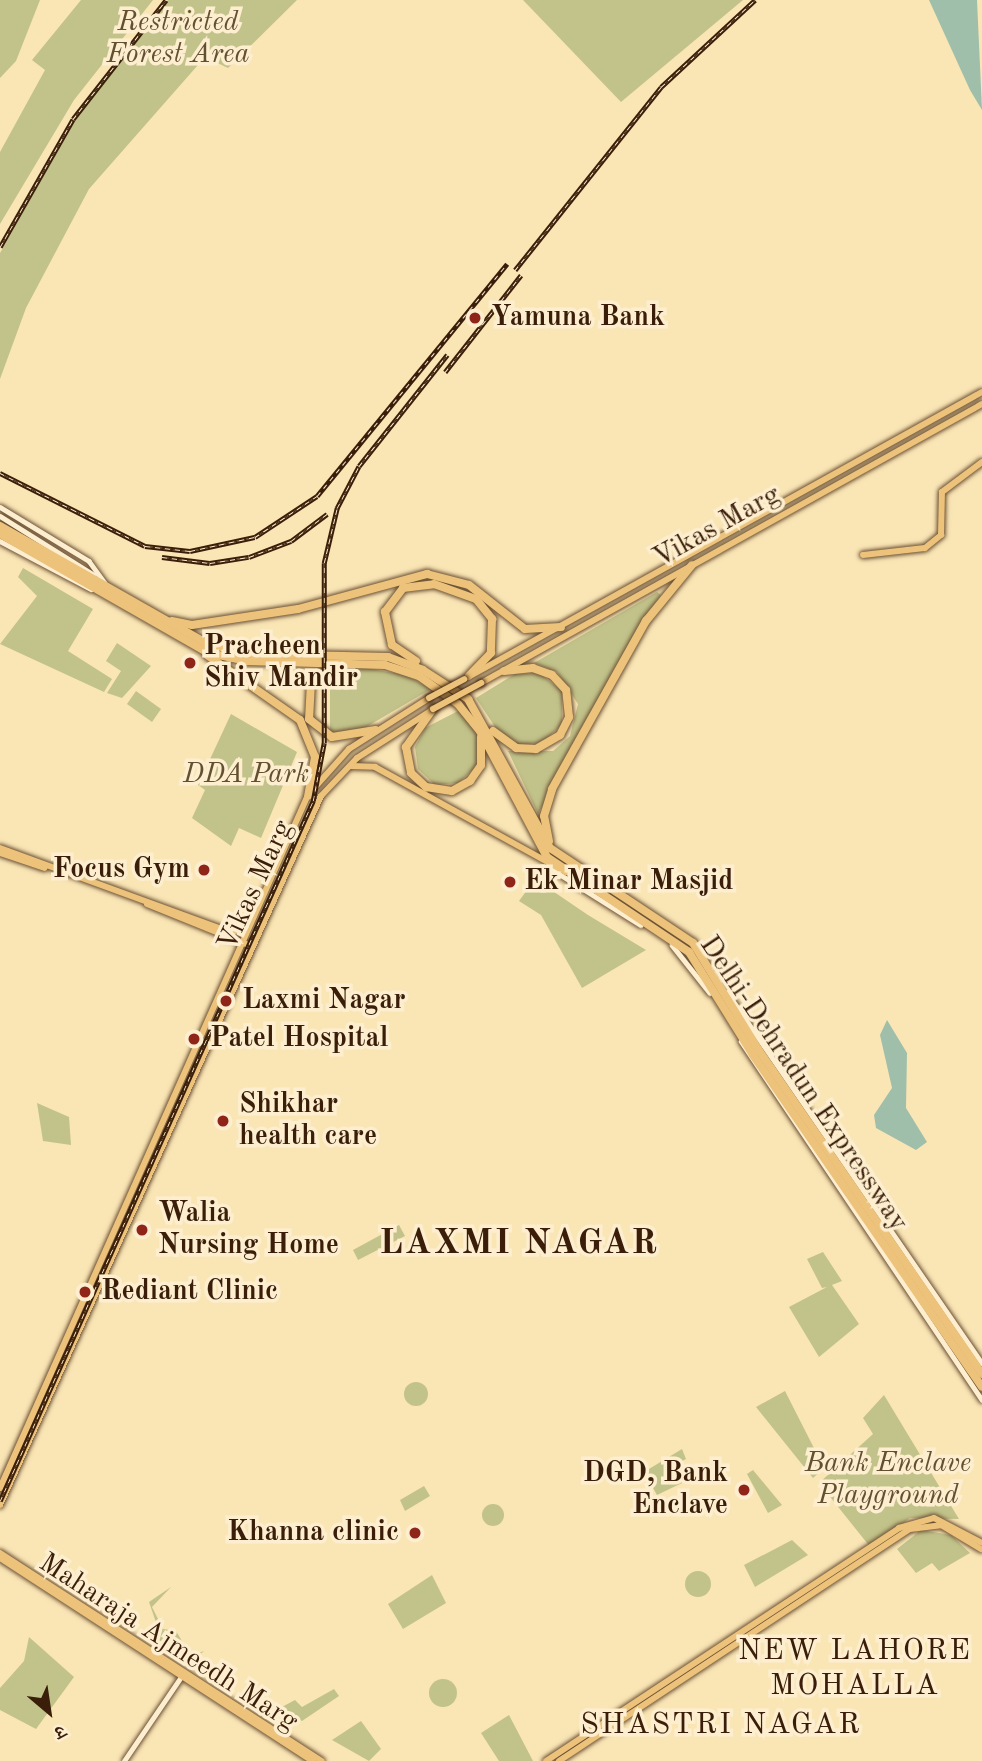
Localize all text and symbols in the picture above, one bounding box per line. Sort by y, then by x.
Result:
park label: Restricted Forest Area [107,6,249,72]
place label: Yamuna Bank [491,301,665,335]
marker: Yamuna Bank [465,308,485,328]
street label: Vikas Marg [648,478,786,576]
place label: Pracheen Shiv Mandir [204,630,358,696]
marker: Pracheen Shiv Mandir [182,655,198,671]
park label: DDA Park [183,758,309,792]
street label: Vikas Marg [211,815,301,957]
place label: Focus Gym [53,853,190,887]
marker: Focus Gym [196,862,212,878]
place label: Ek Minar Masjid [524,865,733,899]
marker: Ek Minar Masjid [502,874,518,890]
street label: Delhi-Dehradun Expressway [691,930,915,1238]
place label: Laxmi Nagar [242,984,406,1018]
marker: Laxmi Nagar [216,991,236,1011]
place label: Patel Hospital [210,1022,388,1056]
marker: Patel Hospital [184,1029,204,1049]
place label: Shikhar health care [239,1088,377,1154]
marker: Shikhar health care [213,1111,233,1131]
place label: Walia Nursing Home [158,1197,339,1263]
marker: Walia Nursing Home [132,1220,152,1240]
district label: LAXMI NAGAR [381,1223,657,1265]
place label: Rediant Clinic [101,1275,278,1309]
marker: Rediant Clinic [75,1282,95,1302]
park label: Bank Enclave Playground [805,1447,971,1513]
place label: DGD, Bank Enclave [583,1457,728,1523]
marker: DGD, Bank Enclave [734,1480,754,1500]
place label: Khanna clinic [227,1516,399,1550]
marker: Khanna clinic [405,1523,425,1543]
street label: Maharaja Ajmeedh Marg [32,1547,304,1739]
district label: NEW LAHORE MOHALLA [739,1633,971,1704]
north arrow [14,1677,84,1747]
district label: SHASTRI NAGAR [582,1707,860,1743]
text: उ [51,1720,68,1741]

